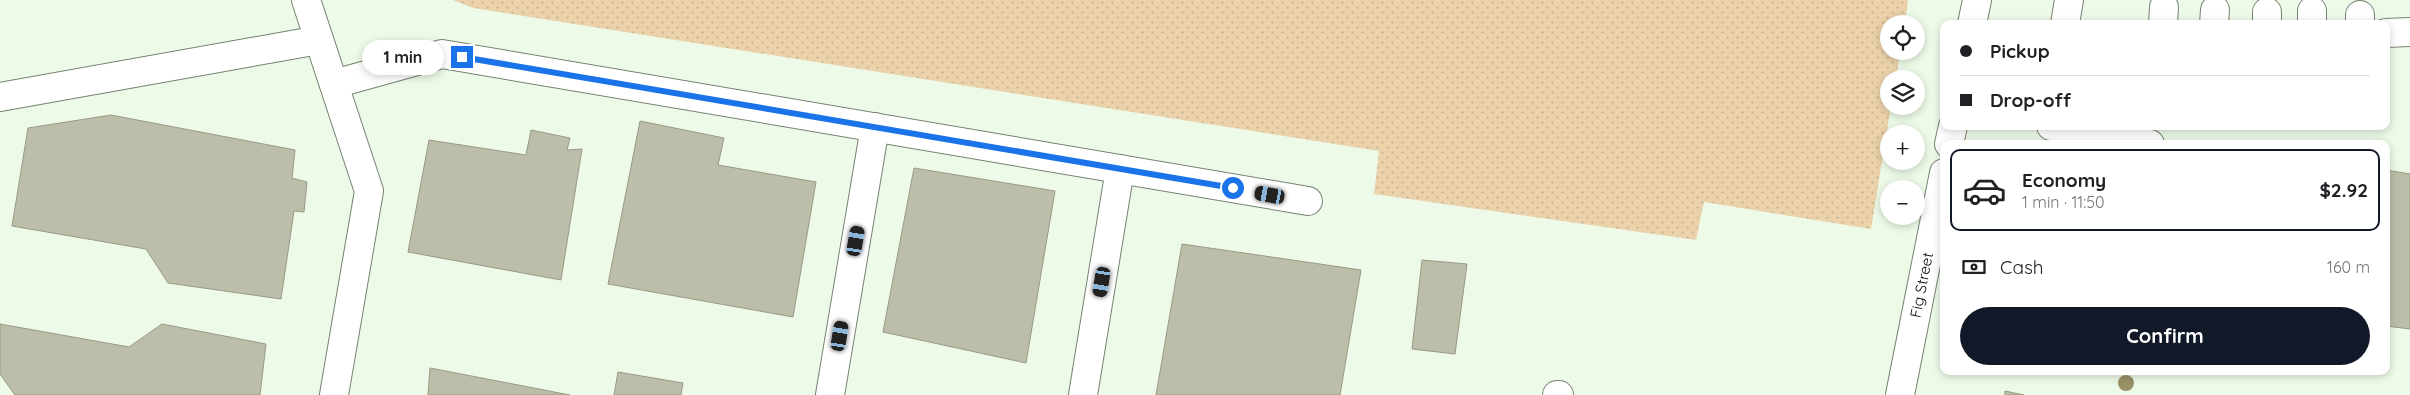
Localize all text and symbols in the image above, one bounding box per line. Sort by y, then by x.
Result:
map controls [1880,15,1925,225]
button: locate [1880,15,1925,60]
text: Pickup [1990,39,2050,63]
callout: 1 min [362,40,444,74]
route end [451,46,473,68]
text: 1 min [384,47,422,67]
button: layers [1880,70,1925,115]
text: Drop-off [1990,88,2071,112]
button: + [1880,125,1925,170]
icon: car [1962,168,2007,213]
text: Economy [2022,168,2106,192]
route start [1222,177,1244,199]
text: $2.92 [2320,178,2368,202]
button: − [1880,180,1925,225]
car [1253,185,1286,205]
text: 1 min · 11:50 [2022,192,2104,212]
car [846,225,865,257]
street label: Fig Street [1906,251,1937,319]
icon: cash [1960,253,1988,281]
text: Cash [2000,255,2044,279]
text: 160 m [2327,257,2370,277]
car [1092,266,1111,298]
button: Confirm [1960,307,2370,365]
car [830,320,849,352]

